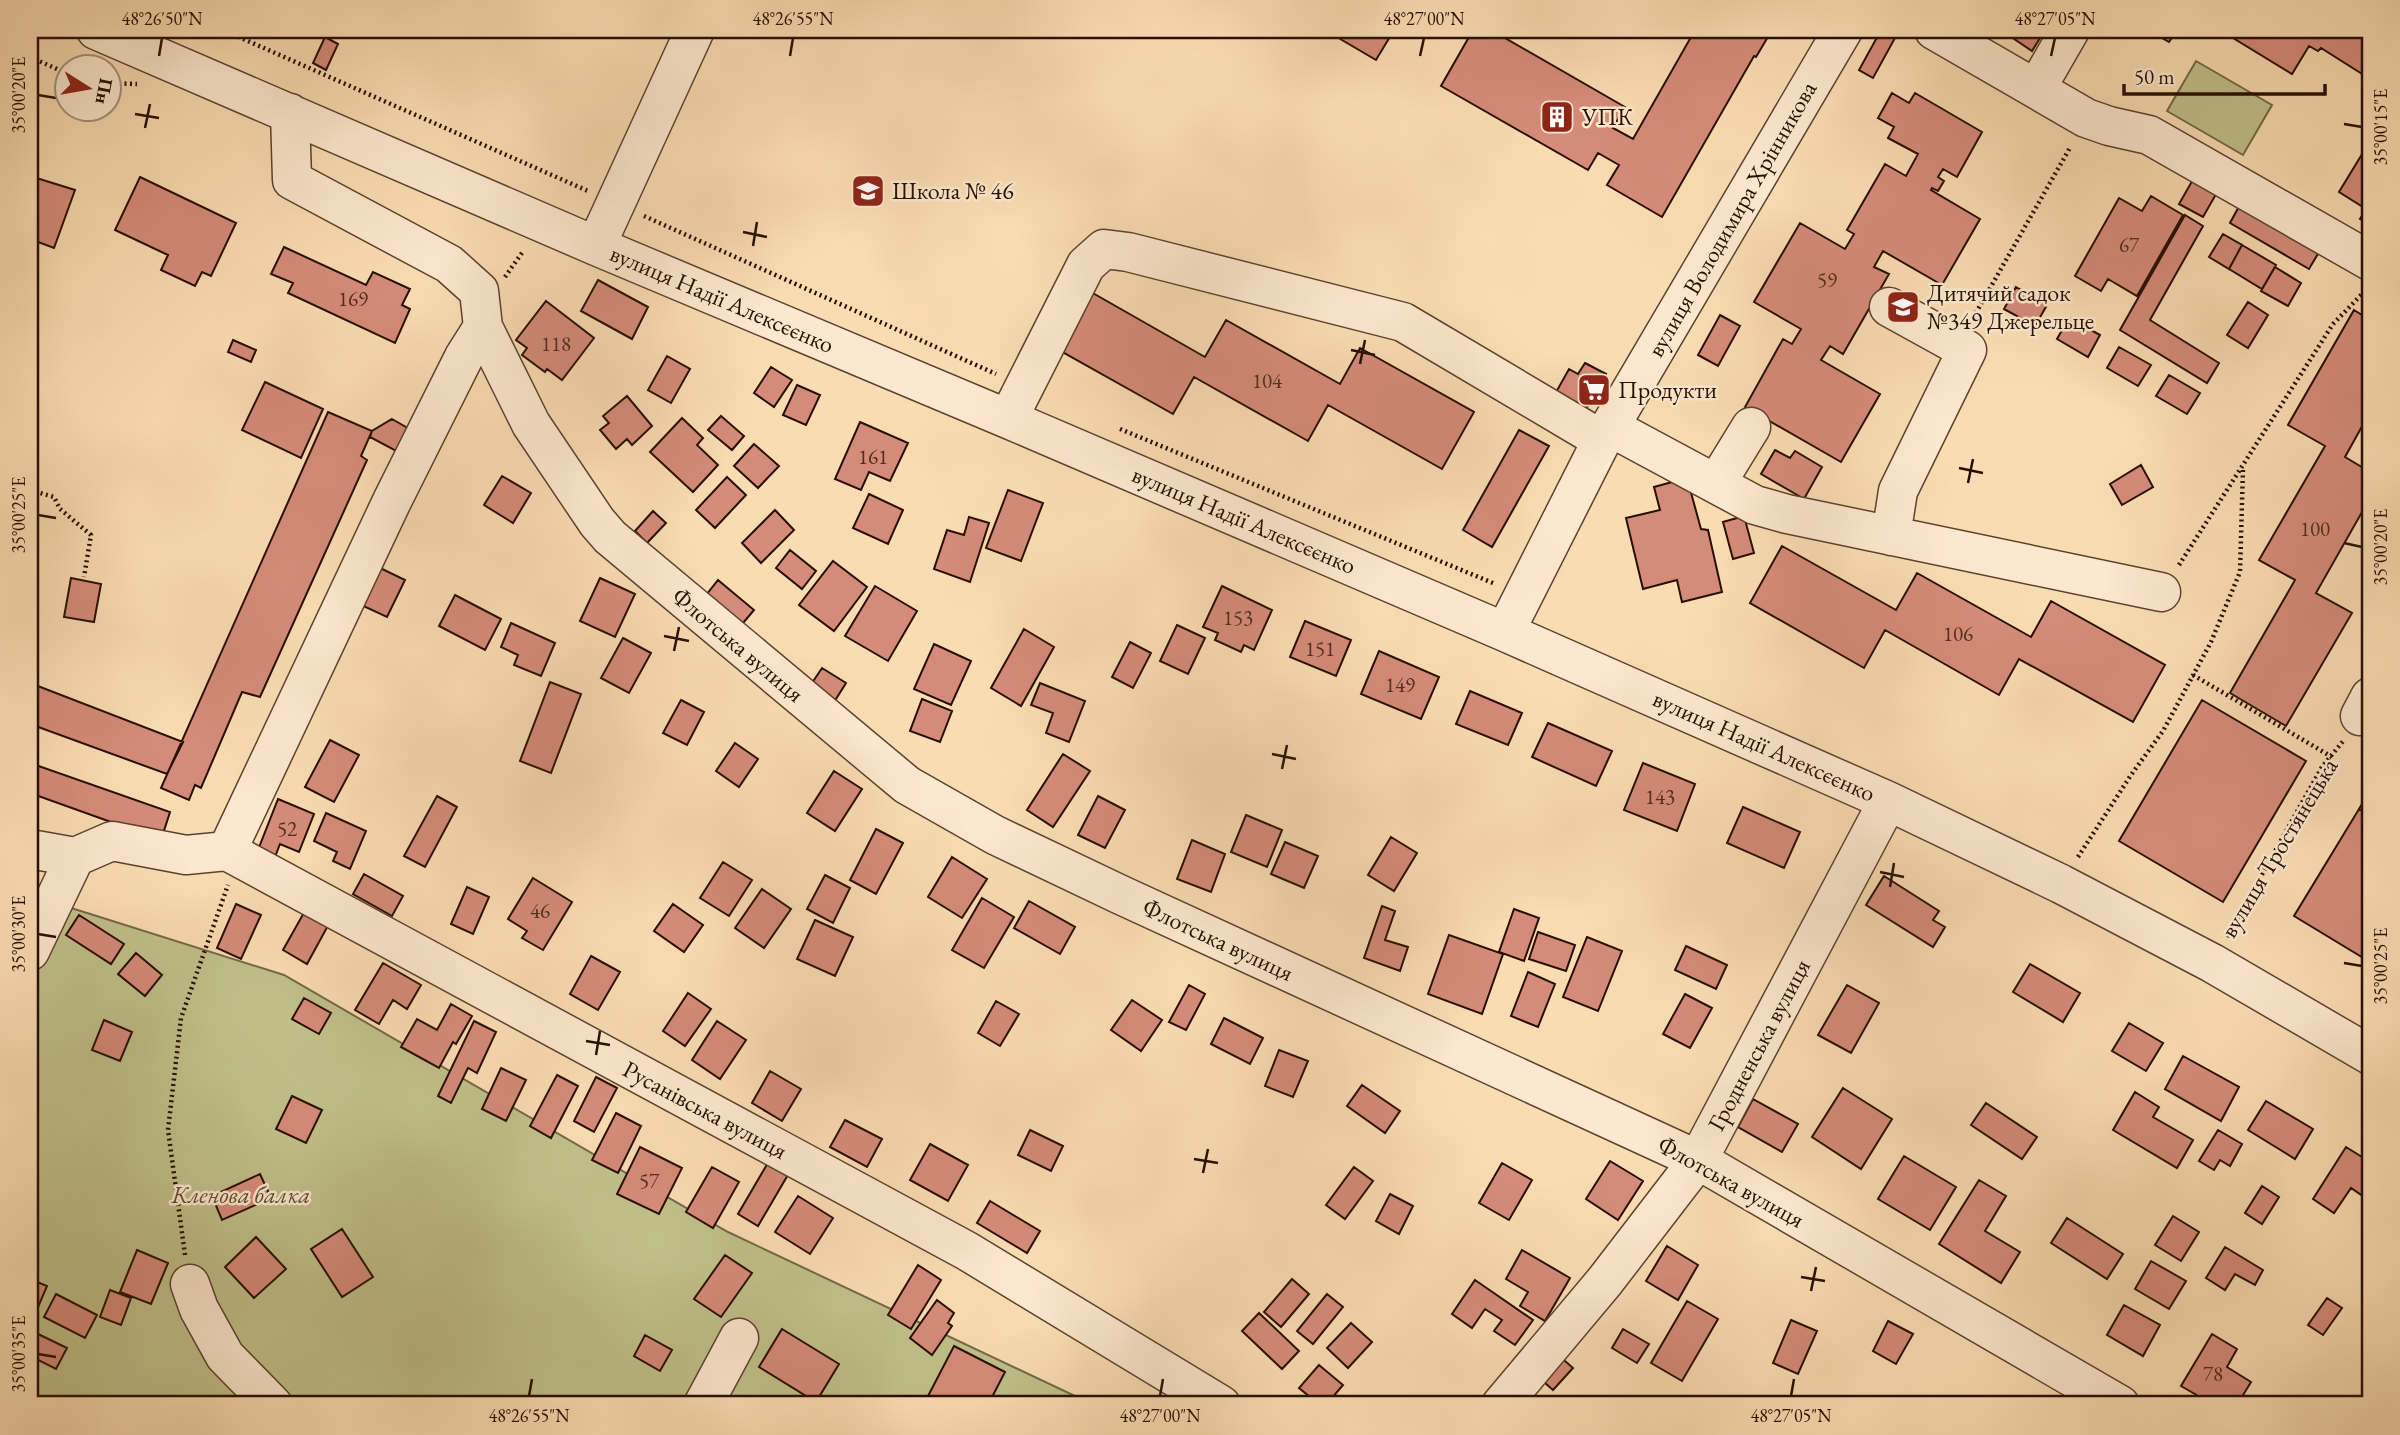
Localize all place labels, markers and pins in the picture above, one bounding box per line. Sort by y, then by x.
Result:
building icon: УПК [1538,98,1576,136]
place label: УПК [1581,101,1633,132]
school or university icon: Школа № 46 [849,172,887,210]
place label: Школа № 46 [892,175,1014,206]
place label: Дитячий садок №349 Джерельце [1927,277,2094,336]
school or university icon: Дитячий садок №349 Джерельце [1884,288,1922,326]
supermarket icon: Продукти [1575,371,1613,409]
place label: Продукти [1618,374,1717,405]

